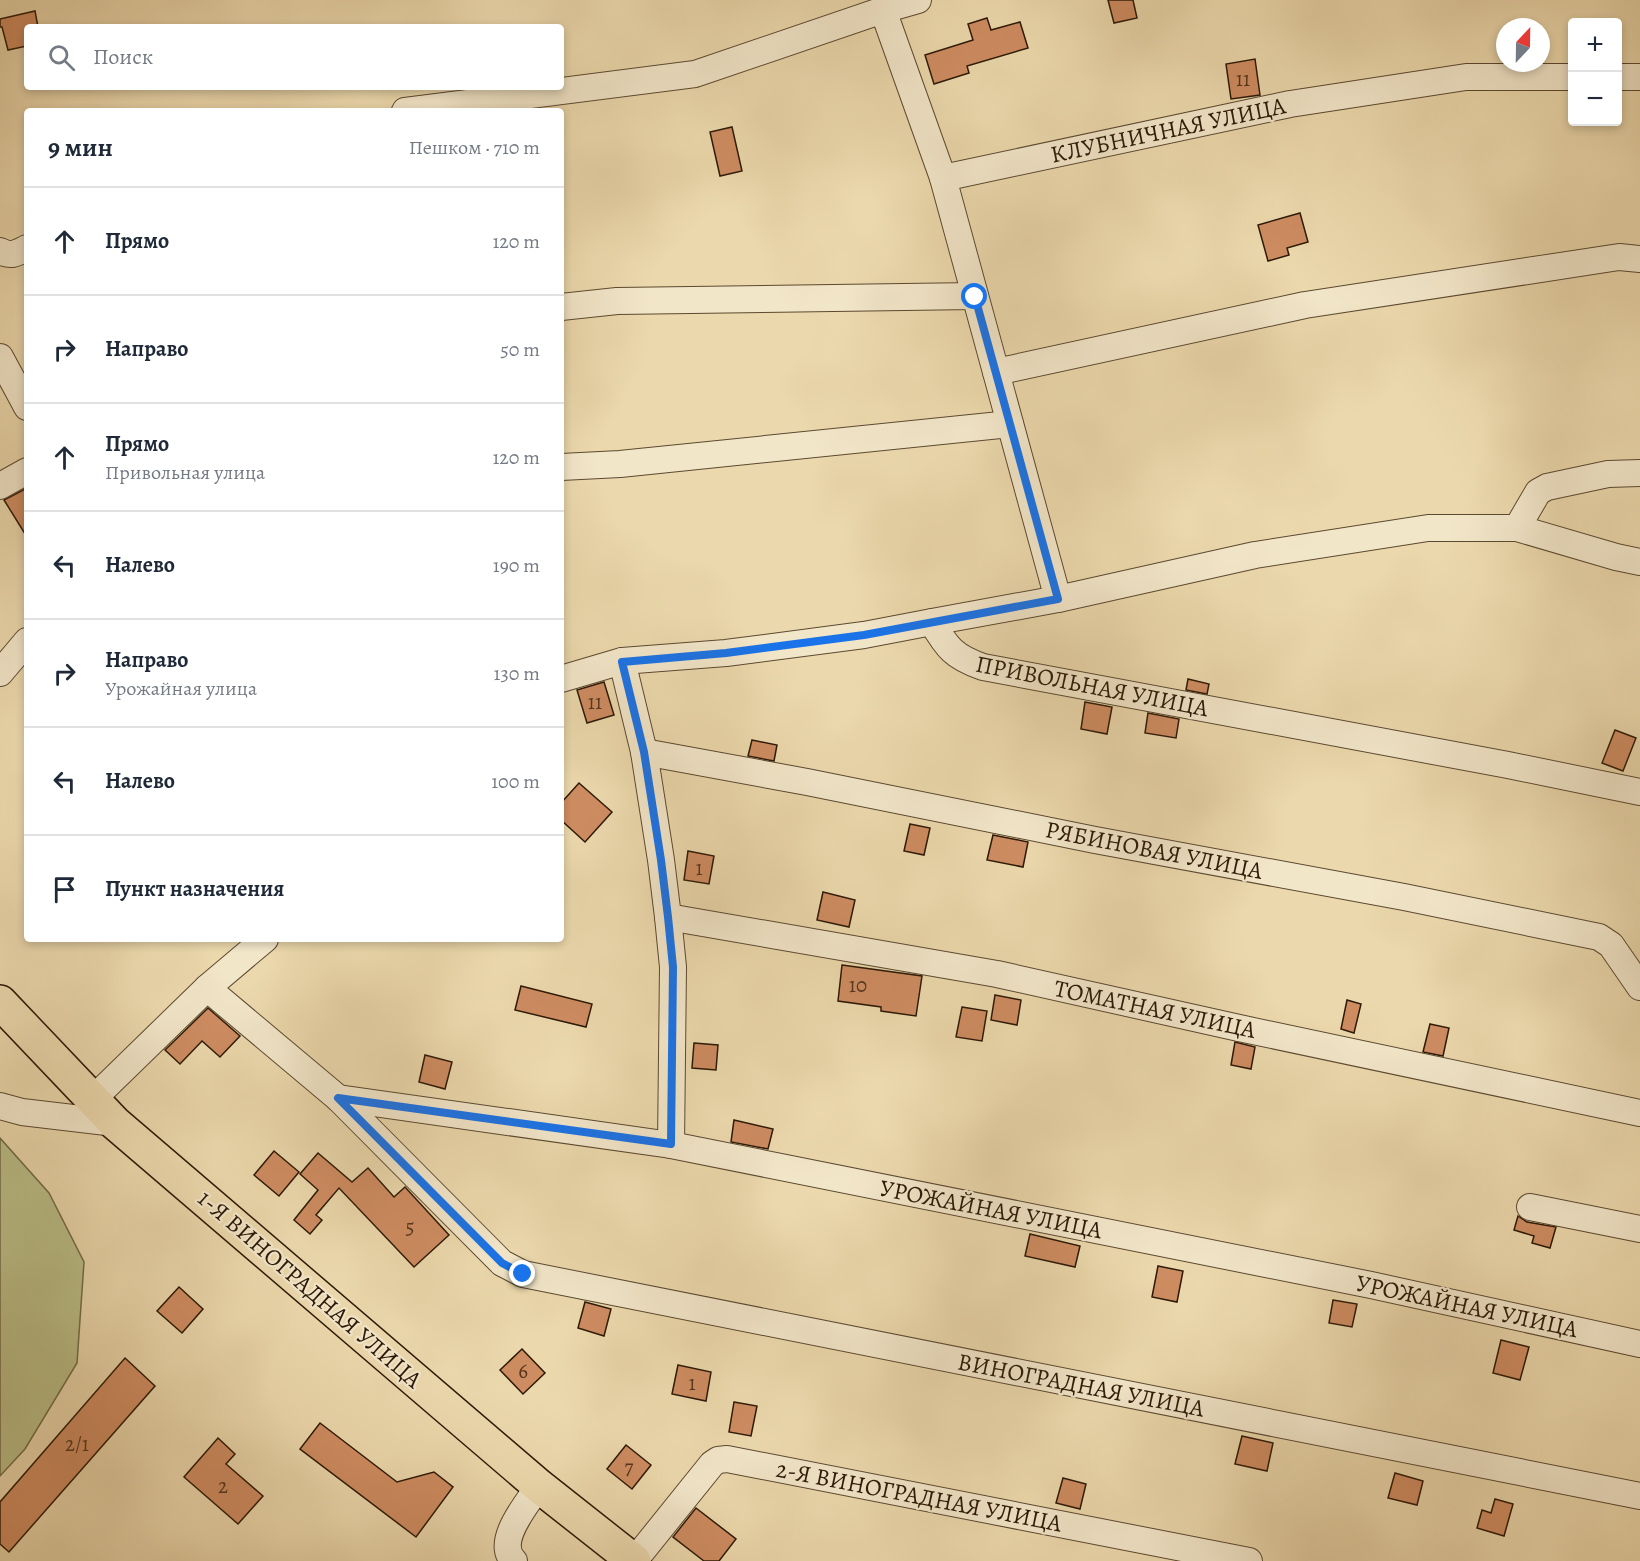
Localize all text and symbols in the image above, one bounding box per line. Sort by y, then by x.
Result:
north arrow [1496,18,1550,72]
map controls [1568,18,1622,126]
button: + [1568,18,1622,72]
search box [24,24,564,90]
icon: search [45,41,78,74]
text: Поиск [93,42,153,72]
house number: 11 [1236,65,1250,93]
button: − [1568,72,1622,126]
street label: КЛУБНИЧНАЯ УЛИЦА [1048,89,1289,171]
text: 9 мин [48,130,113,165]
text: Пешком · 710 m [409,134,540,161]
icon: ahead [48,225,81,258]
text: Прямо [105,226,169,256]
text: 120 m [492,228,540,255]
route start [961,283,987,309]
icon: right [48,333,81,366]
text: Направо [105,334,188,364]
text: 50 m [500,336,540,363]
text: Прямо [105,429,169,459]
icon: ahead [48,441,81,474]
text: 120 m [492,444,540,471]
text: Привольная улица [105,459,265,486]
icon: left [48,549,81,582]
text: Налево [105,550,175,580]
text: 190 m [493,552,540,579]
text: Направо [105,645,188,675]
street label: ПРИВОЛЬНАЯ УЛИЦА [973,648,1212,724]
icon: right [48,657,81,690]
text: 130 m [494,660,540,687]
text: Урожайная улица [105,675,257,702]
house number: 11 [588,688,602,716]
icon: left [48,765,81,798]
text: Налево [105,766,175,796]
text: 100 m [491,768,540,795]
street label: РЯБИНОВАЯ УЛИЦА [1043,813,1266,887]
house number: 1 [695,854,703,882]
icon: arrive [48,873,81,906]
text: Пункт назначения [105,874,284,904]
house number: 10 [849,971,867,999]
street label: ТОМАТНАЯ УЛИЦА [1051,972,1260,1046]
street label: УРОЖАЙНАЯ УЛИЦА [877,1172,1106,1246]
street label: 1-Я ВИНОГРАДНАЯ УЛИЦА [191,1183,430,1396]
house number: 5 [405,1213,415,1241]
route end [509,1260,535,1286]
street label: УРОЖАЙНАЯ УЛИЦА [1353,1267,1582,1345]
street label: ВИНОГРАДНАЯ УЛИЦА [955,1345,1208,1425]
house number: 6 [518,1357,528,1385]
house number: 1 [688,1369,696,1397]
house number: 2/1 [65,1430,89,1458]
house number: 7 [625,1453,634,1481]
street label: 2-Я ВИНОГРАДНАЯ УЛИЦА [773,1453,1066,1540]
house number: 2 [218,1472,228,1500]

